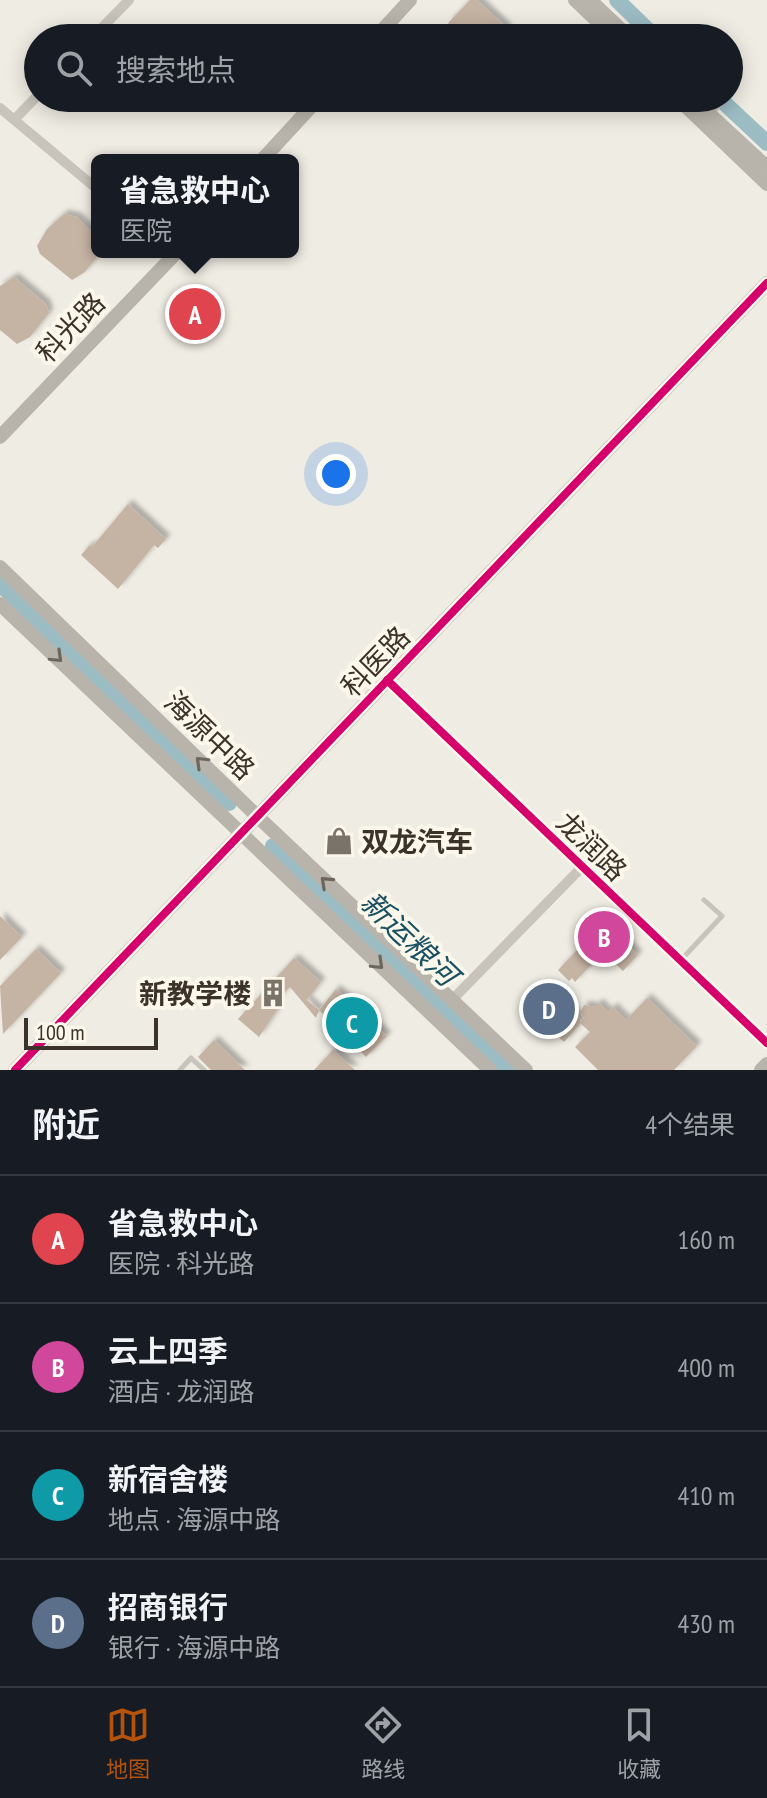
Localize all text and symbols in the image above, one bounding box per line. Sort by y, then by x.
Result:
search box [24,24,743,112]
icon: search [52,46,96,90]
text: 搜索地点 [116,50,236,89]
popup [91,154,299,258]
text: 省急救中心 [120,170,270,209]
text: 医院 [120,214,172,247]
street label: 科光路 [28,284,112,370]
pin: A [169,284,221,344]
your location [316,454,356,494]
street label: 科医路 [333,618,417,704]
one-way arrow [47,648,62,662]
street label: 海源中路 [157,683,263,787]
one-way arrow [196,757,210,771]
street label: 龙润路 [549,804,635,888]
place label: 双龙汽车 [361,823,473,860]
shop icon: 双龙汽车 [324,826,354,856]
one-way arrow [321,877,335,891]
water label: 新运粮河 [353,882,470,997]
pin: B [578,907,630,967]
one-way arrow [369,955,383,969]
place label: 新教学楼 [139,975,251,1012]
building icon: 新教学楼 [258,978,288,1008]
pin: D [523,979,575,1039]
pin: C [326,993,378,1053]
scale bar [24,1014,158,1050]
text: 100 m [36,1018,85,1046]
text: 附近 [32,1102,100,1146]
text: 4个结果 [645,1108,735,1141]
text: 省急救中心 [108,1203,258,1242]
text: A [51,1223,65,1256]
text: 160 m [677,1223,735,1256]
text: 医院 · 科光路 [108,1247,255,1280]
text: 云上四季 [108,1331,228,1370]
text: B [52,1351,64,1384]
text: 400 m [677,1351,735,1384]
text: 酒店 · 龙润路 [108,1375,255,1408]
text: 新宿舍楼 [108,1459,228,1498]
text: C [52,1479,64,1512]
text: 410 m [677,1479,735,1512]
text: 地点 · 海源中路 [108,1503,281,1536]
text: 招商银行 [108,1587,228,1626]
text: D [51,1607,65,1640]
text: 430 m [677,1607,735,1640]
text: 银行 · 海源中路 [108,1631,281,1664]
tab: 地图 [106,1703,150,1783]
tab: 路线 [361,1703,405,1783]
tab: 收藏 [617,1703,661,1783]

